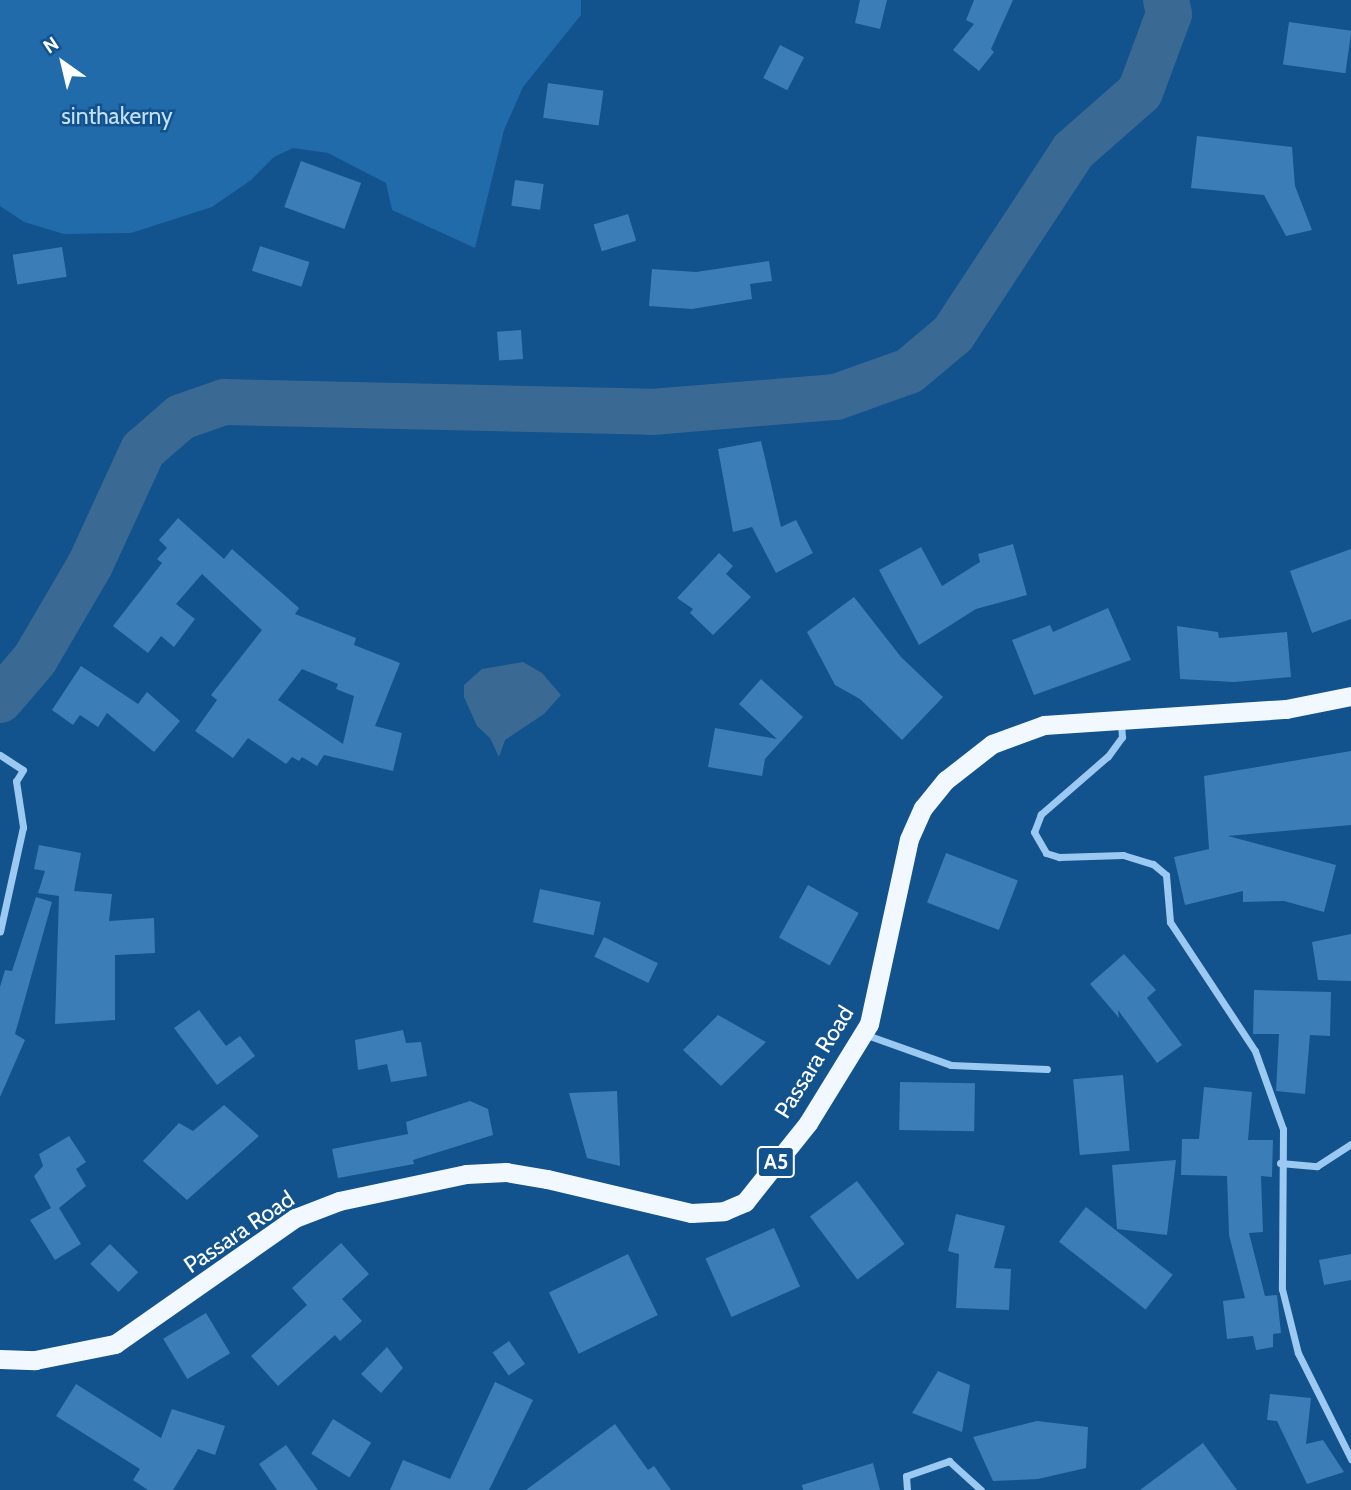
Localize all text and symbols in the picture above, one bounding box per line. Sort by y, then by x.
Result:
north arrow [28,28,98,98]
text: N [39,32,63,58]
park label: sinthakerny [61,102,173,130]
street label: Passara Road [769,1001,859,1123]
road number: A5 [757,1144,795,1180]
street label: Passara Road [179,1185,299,1279]

